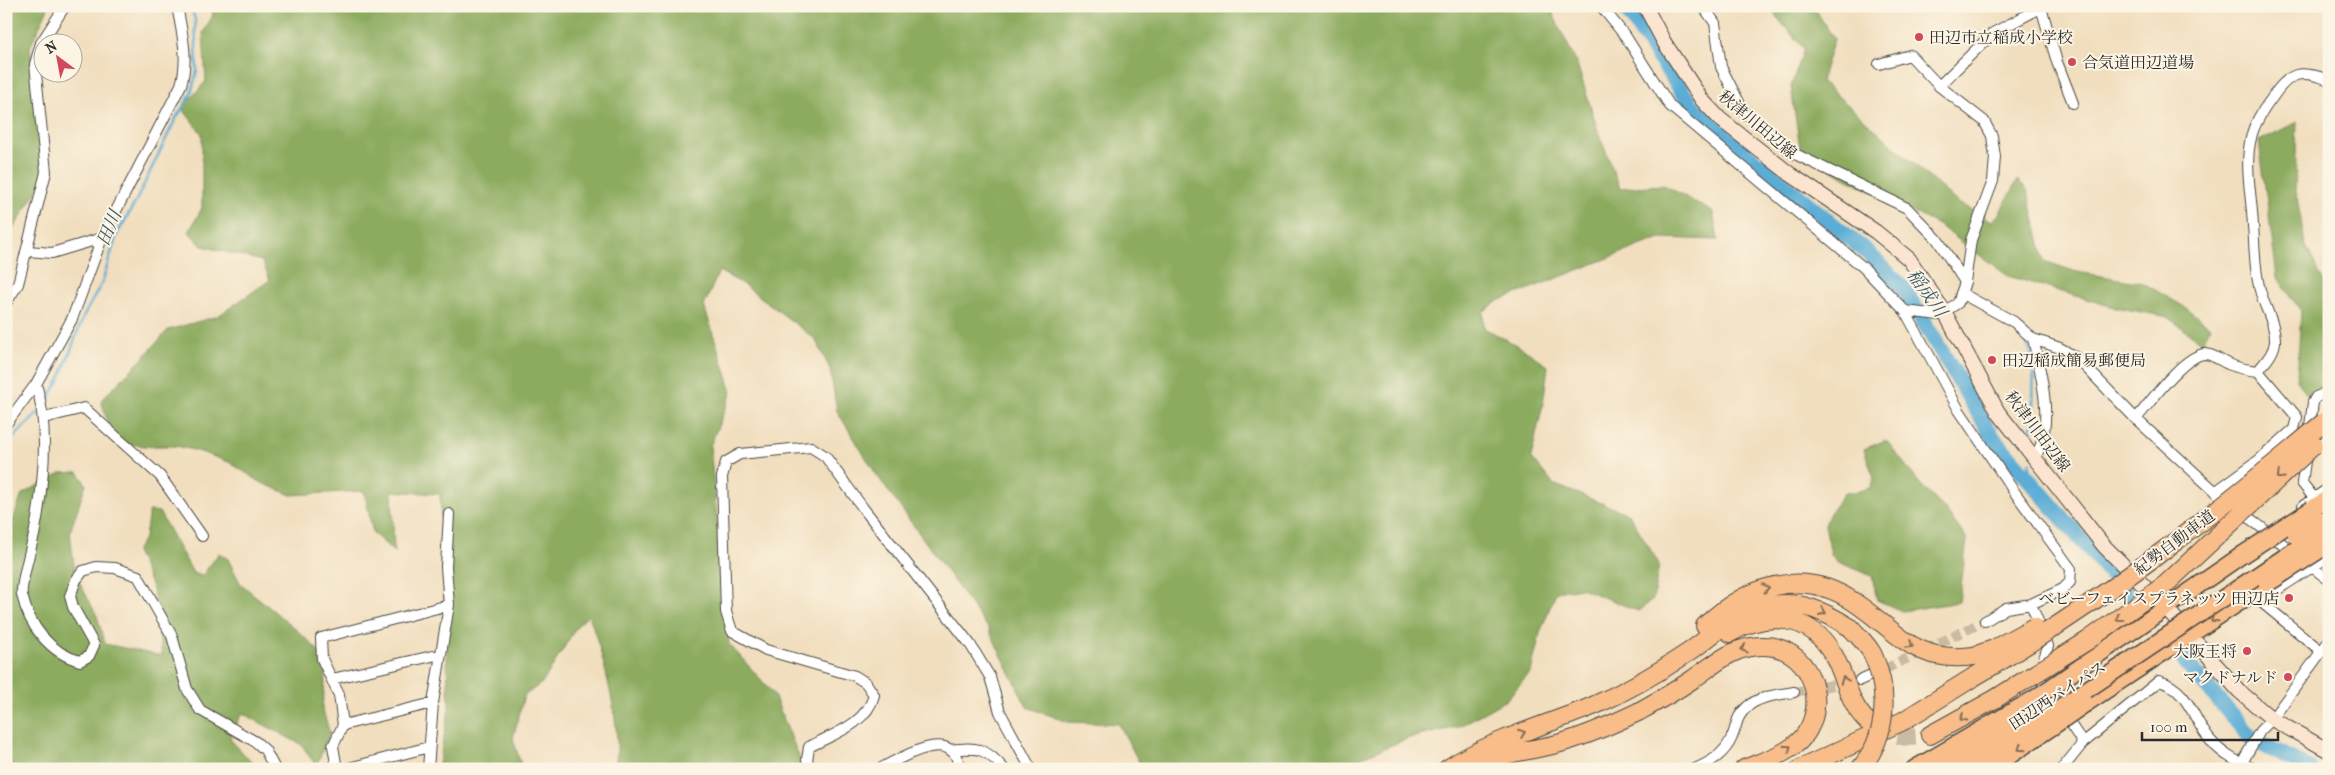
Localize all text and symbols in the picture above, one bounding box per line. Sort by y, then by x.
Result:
place label: 田辺市立稲成小学校 [1929,28,2073,47]
marker: 田辺市立稲成小学校 [1913,31,1925,43]
north arrow [32,32,82,82]
text: N [42,37,61,57]
place label: 合気道田辺道場 [2082,53,2194,72]
marker: 合気道田辺道場 [2066,56,2078,68]
street label: 秋津川田辺線 [1715,86,1801,163]
water label: 田川 [93,206,127,249]
water label: 稲成川 [1903,265,1952,323]
place label: 田辺稲成簡易郵便局 [2002,351,2146,370]
marker: 田辺稲成簡易郵便局 [1986,354,1998,366]
street label: 秋津川田辺線 [2001,387,2074,475]
one-way arrow [2277,470,2286,479]
street label: 紀勢自動車道 [2130,506,2218,579]
one-way arrow [1762,583,1771,594]
place label: ベビーフェイスプラネッツ 田辺店 [2038,589,2279,608]
marker: ベビーフェイスプラネッツ 田辺店 [2283,592,2295,604]
one-way arrow [1818,605,1827,616]
one-way arrow [2115,612,2125,621]
one-way arrow [2210,613,2220,622]
one-way arrow [1905,638,1914,648]
place label: 大阪王将 [2173,642,2237,661]
one-way arrow [1740,644,1748,654]
marker: 大阪王将 [2241,645,2253,657]
street label: 田辺西バイパス [2005,657,2109,734]
place label: マクドナルド [2183,668,2278,687]
marker: マクドナルド [2282,671,2294,683]
one-way arrow [1840,677,1850,685]
scale bar [2142,710,2279,742]
one-way arrow [1960,711,1969,721]
text: 100 m [2150,718,2188,736]
one-way arrow [1517,729,1526,739]
one-way arrow [2017,742,2027,751]
one-way arrow [1782,745,1792,754]

